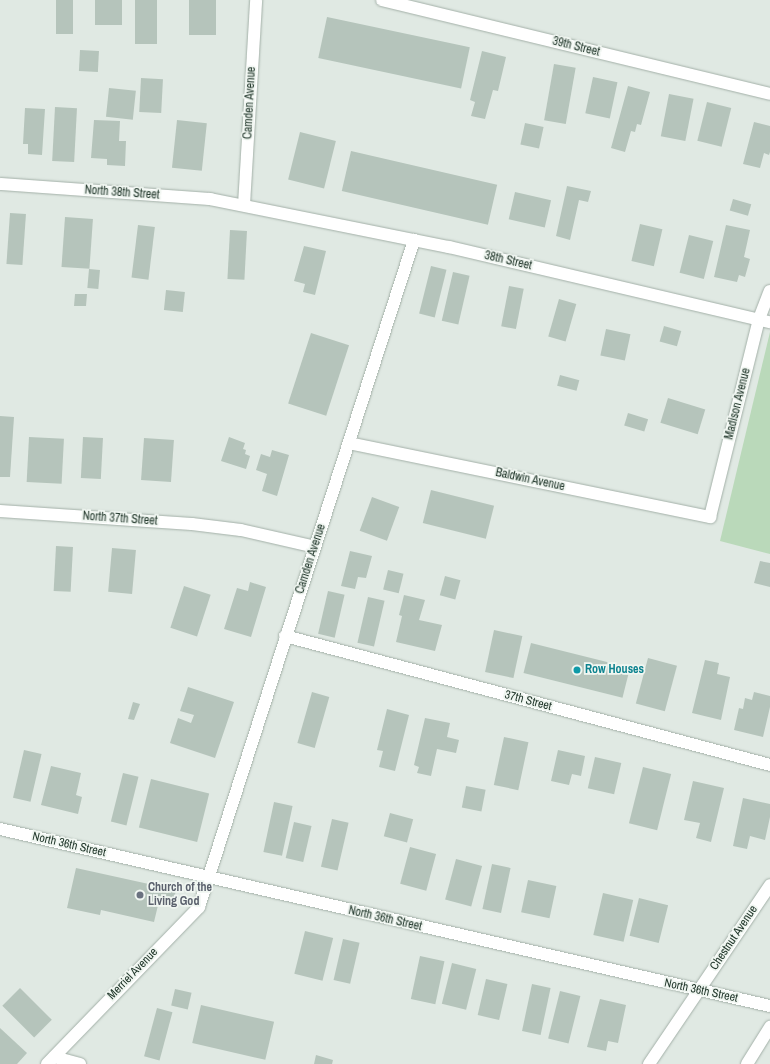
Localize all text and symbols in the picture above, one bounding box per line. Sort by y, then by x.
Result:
street label: 39th Street [551,34,601,60]
street label: Camden Avenue [241,66,259,140]
street label: North 38th Street [84,183,160,203]
street label: 38th Street [483,249,533,273]
street label: Madison Avenue [722,367,754,441]
street label: Baldwin Avenue [494,466,566,494]
street label: North 37th Street [82,509,158,529]
street label: Camden Avenue [293,522,329,596]
place label: Row Houses [585,663,644,677]
marker: Row Houses [572,665,582,675]
street label: 37th Street [503,688,553,714]
street label: North 36th Street [31,830,107,860]
place label: Church of the Living God [148,881,212,909]
marker: Church of the Living God [135,890,145,900]
street label: Chestnut Avenue [707,903,761,973]
street label: North 36th Street [347,904,423,934]
street label: Merriel Avenue [105,945,161,1003]
street label: North 36th Street [663,976,739,1006]

